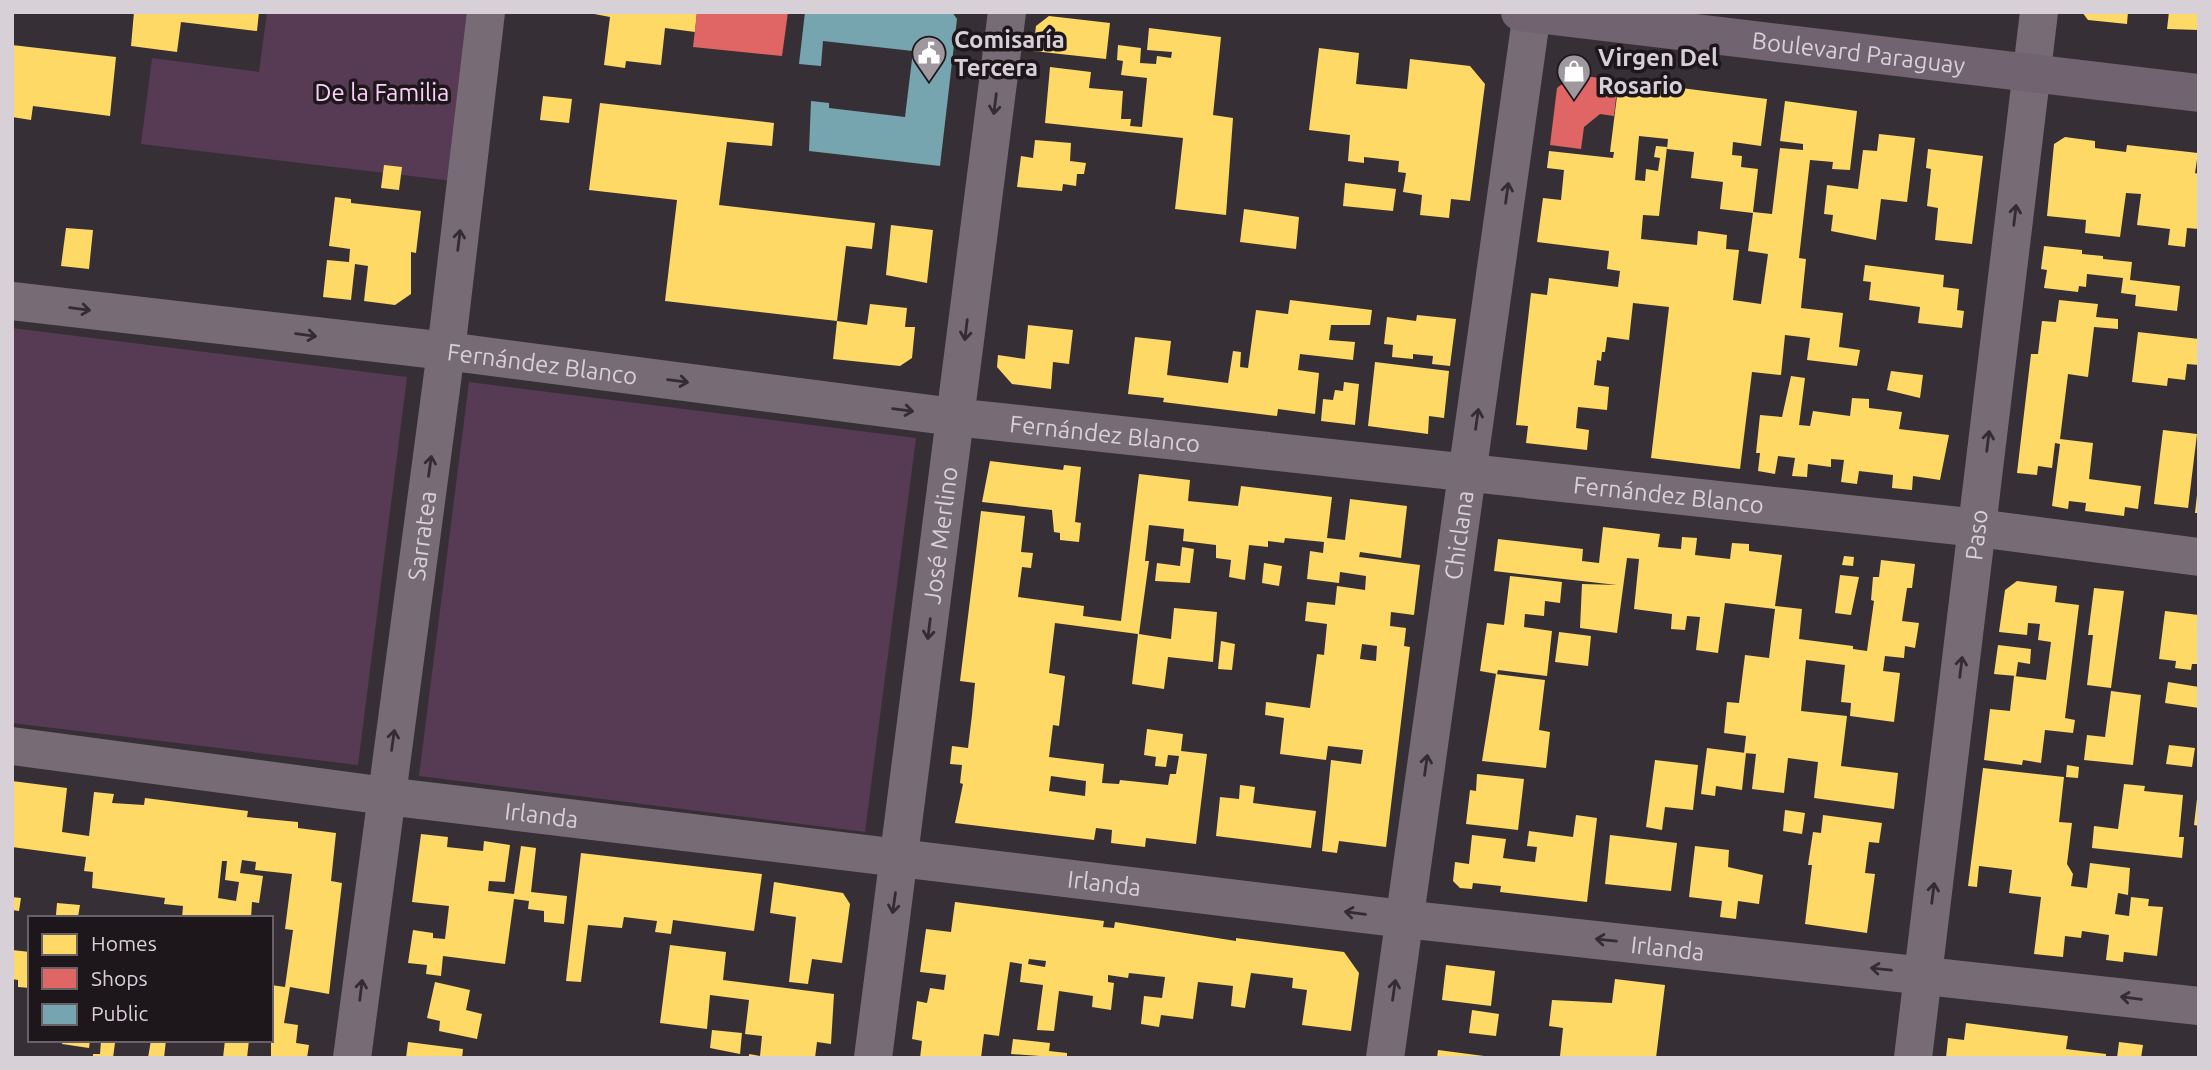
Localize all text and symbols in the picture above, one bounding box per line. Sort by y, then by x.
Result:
place label: Comisaría Tercera [954,26,1065,81]
street label: Boulevard Paraguay [1750,26,1967,79]
public building icon: Comisaría Tercera [910,34,948,83]
place label: Virgen Del Rosario [1598,44,1718,99]
shop icon: Virgen Del Rosario [1555,52,1593,101]
park label: De la Familia [315,79,449,106]
one-way arrow [988,92,1001,115]
one-way arrow [1501,182,1514,205]
one-way arrow [2008,204,2021,227]
one-way arrow [453,230,466,252]
one-way arrow [68,303,91,316]
one-way arrow [959,318,972,341]
one-way arrow [294,328,317,341]
street label: Fernández Blanco [446,338,639,389]
one-way arrow [666,374,689,387]
one-way arrow [891,404,914,417]
one-way arrow [1470,408,1483,430]
street label: Fernández Blanco [1008,410,1202,457]
one-way arrow [1982,430,1995,453]
one-way arrow [424,455,437,478]
street label: José Merlino [918,465,962,606]
street label: Fernández Blanco [1572,471,1765,518]
street label: Sarratea [402,489,441,582]
street label: Chiclana [1439,489,1478,582]
street label: Paso [1960,508,1992,562]
one-way arrow [922,617,935,639]
one-way arrow [1955,656,1968,679]
one-way arrow [387,729,400,752]
one-way arrow [1420,754,1433,777]
street label: Irlanda [503,797,580,833]
street label: Irlanda [1066,865,1143,901]
one-way arrow [1927,882,1940,905]
one-way arrow [888,891,901,914]
one-way arrow [1344,906,1367,919]
legend [28,916,273,1042]
street label: Irlanda [1629,930,1706,965]
text: Homes [91,931,157,955]
one-way arrow [1595,933,1618,946]
one-way arrow [1870,963,1892,976]
text: Shops [91,966,148,990]
one-way arrow [354,979,367,1002]
one-way arrow [1388,979,1401,1002]
one-way arrow [2120,992,2143,1005]
text: Public [91,1001,148,1025]

